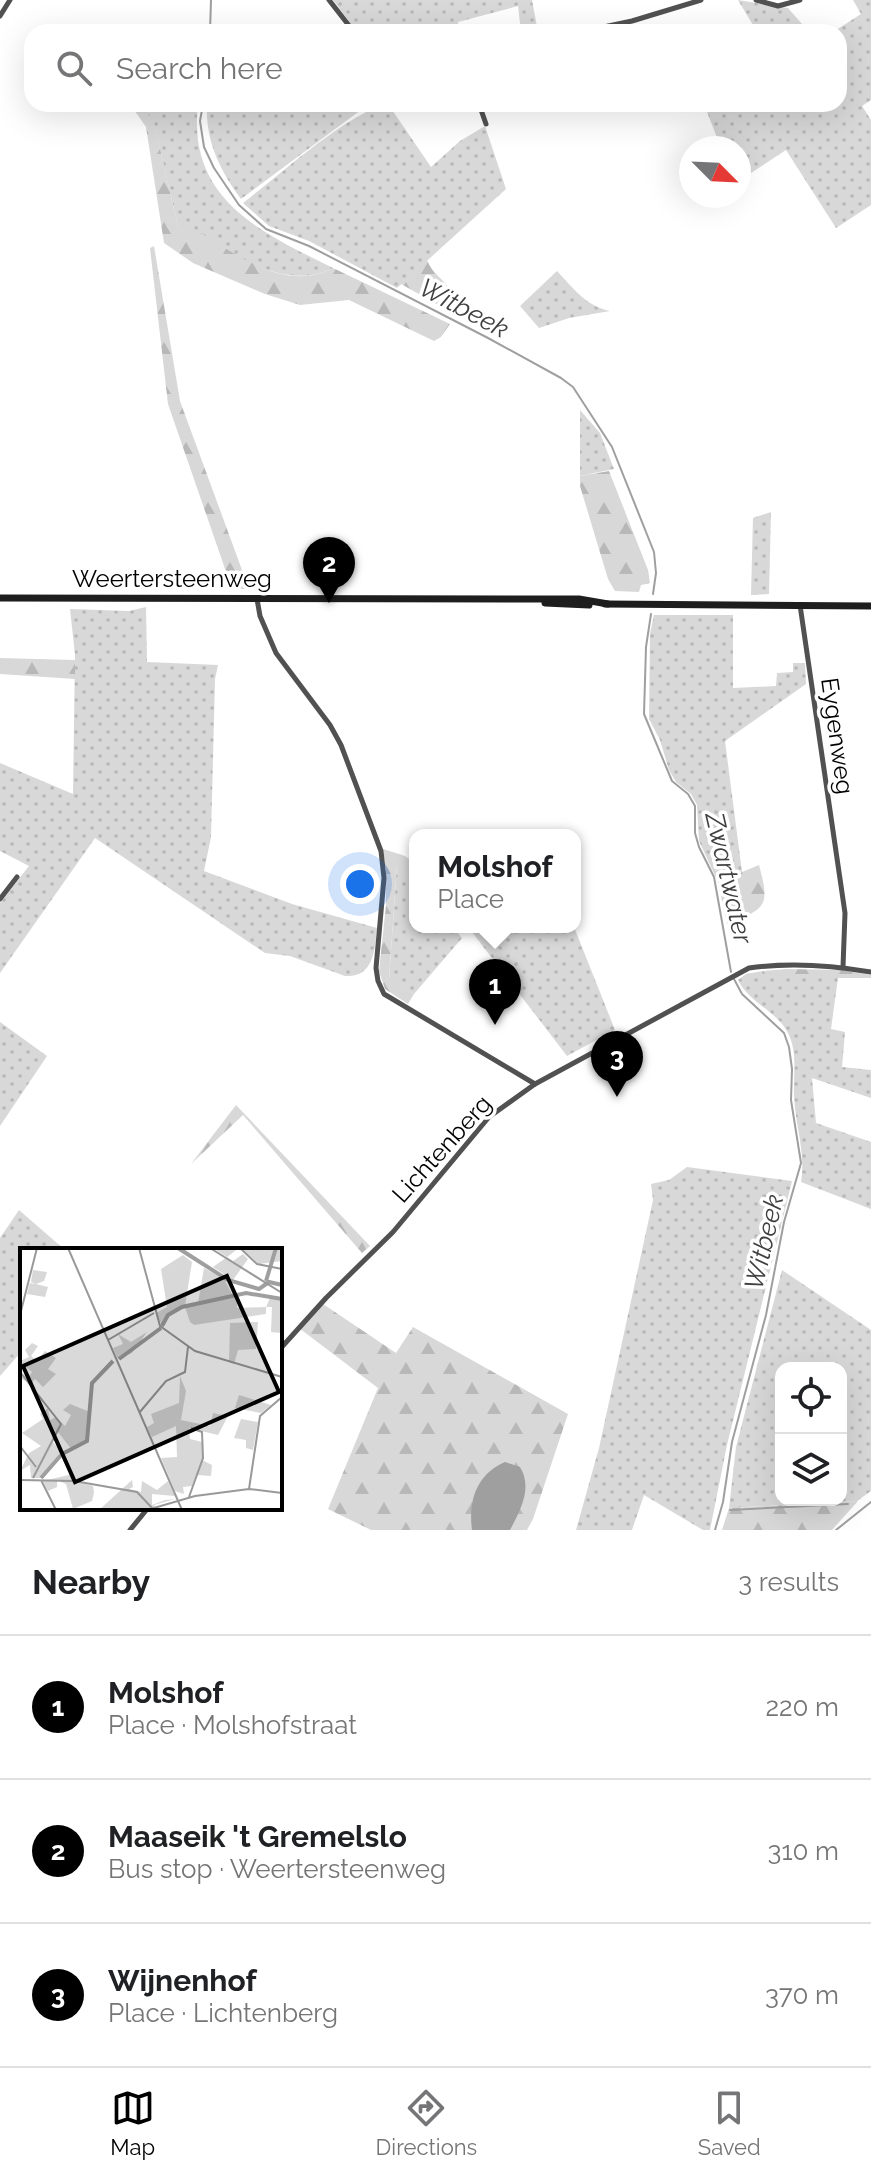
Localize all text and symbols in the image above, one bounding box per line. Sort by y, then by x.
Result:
search box [24,24,847,112]
icon: search [52,46,96,90]
text: Search here [116,51,283,86]
north arrow [679,136,751,208]
water label: Witbeek [414,272,514,344]
pin: 2 [303,537,355,603]
street label: Weertersteenweg [72,564,272,593]
street label: Eygenweg [815,676,860,796]
water label: Zwartwater [699,809,759,947]
popup [409,829,581,933]
text: Molshof [437,849,553,884]
your location [340,864,380,904]
text: Place [437,884,504,914]
pin: 1 [469,959,521,1025]
pin: 3 [591,1031,643,1097]
street label: Lichtenberg [386,1089,497,1208]
water label: Witbeek [738,1191,790,1293]
inset map [20,1248,282,1510]
map controls [775,1362,847,1506]
button: locate [775,1362,847,1434]
button: layers [775,1434,847,1506]
text: Nearby [32,1562,150,1602]
text: 3 results [738,1567,839,1597]
text: Molshof [108,1675,223,1710]
text: 1 [52,1692,64,1722]
text: 220 m [765,1692,839,1722]
text: Place · Molshofstraat [108,1710,357,1740]
text: Maaseik 't Gremelslo [108,1819,407,1854]
text: 2 [51,1836,65,1866]
text: 310 m [768,1836,839,1866]
text: Bus stop · Weertersteenweg [108,1854,446,1884]
text: Wijnenhof [108,1963,257,1998]
text: 3 [51,1980,65,2010]
text: 370 m [765,1980,839,2010]
text: Place · Lichtenberg [108,1998,338,2028]
tab: Map [110,2086,155,2160]
tab: Directions [376,2086,477,2160]
tab: Saved [698,2086,761,2160]

